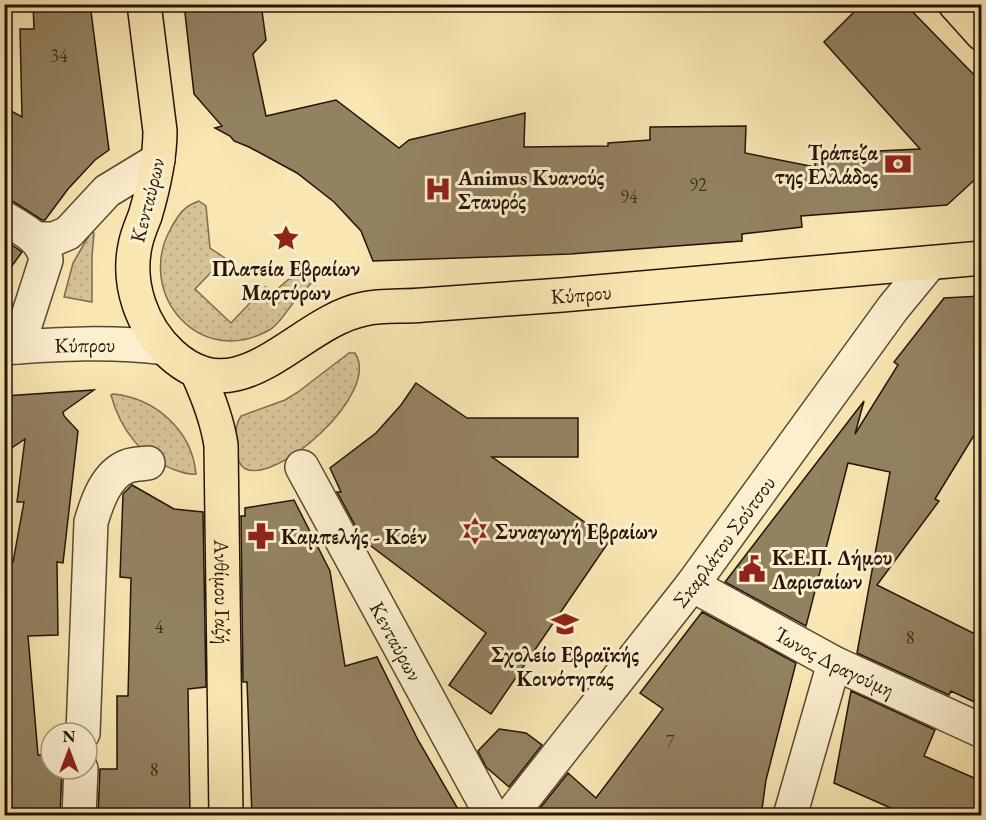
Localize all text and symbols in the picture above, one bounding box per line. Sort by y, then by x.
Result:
house number: 34 [50,44,68,67]
place label: Τράπεζα της Ελλάδος [775,139,879,190]
bank icon: Τράπεζα της Ελλάδος [883,149,913,179]
street label: Κενταύρων [123,155,171,245]
place label: Animus Κυανούς Σταυρός [457,164,605,215]
house number: 92 [689,173,707,196]
hospital icon: Animus Κυανούς Σταυρός [423,174,453,204]
house number: 94 [620,185,638,208]
place icon: Πλατεία Εβραίων Μαρτύρων [271,223,301,253]
place label: Πλατεία Εβραίων Μαρτύρων [212,255,360,306]
street label: Κύπρου [550,277,613,309]
street label: Κύπρου [54,330,116,358]
street label: Σκαρλάτου Σούτσου [666,470,781,613]
synagogue icon: Συναγωγή Εβραίων [460,516,490,546]
place label: Συναγωγή Εβραίων [495,518,658,545]
pharmacy icon: Καμπελής - Κοέν [246,521,276,551]
place label: Καμπελής - Κοέν [281,523,427,550]
street label: Ανθίμου Γαζή [209,538,237,645]
place label: Κ.Ε.Π. Δήμου Λαρισαίων [771,544,892,595]
public building icon: Κ.Ε.Π. Δήμου Λαρισαίων [737,554,767,584]
street label: Κενταύρων [364,597,429,685]
school or university icon: Σχολείο Εβραϊκής Κοινότητας [550,609,580,639]
house number: 4 [155,615,164,638]
street label: Ίωνος Δραγούμη [770,620,899,702]
house number: 8 [906,626,914,649]
place label: Σχολείο Εβραϊκής Κοινότητας [491,641,639,692]
north arrow [39,721,99,781]
text: N [63,726,76,747]
house number: 7 [666,730,675,753]
house number: 8 [150,758,158,781]

